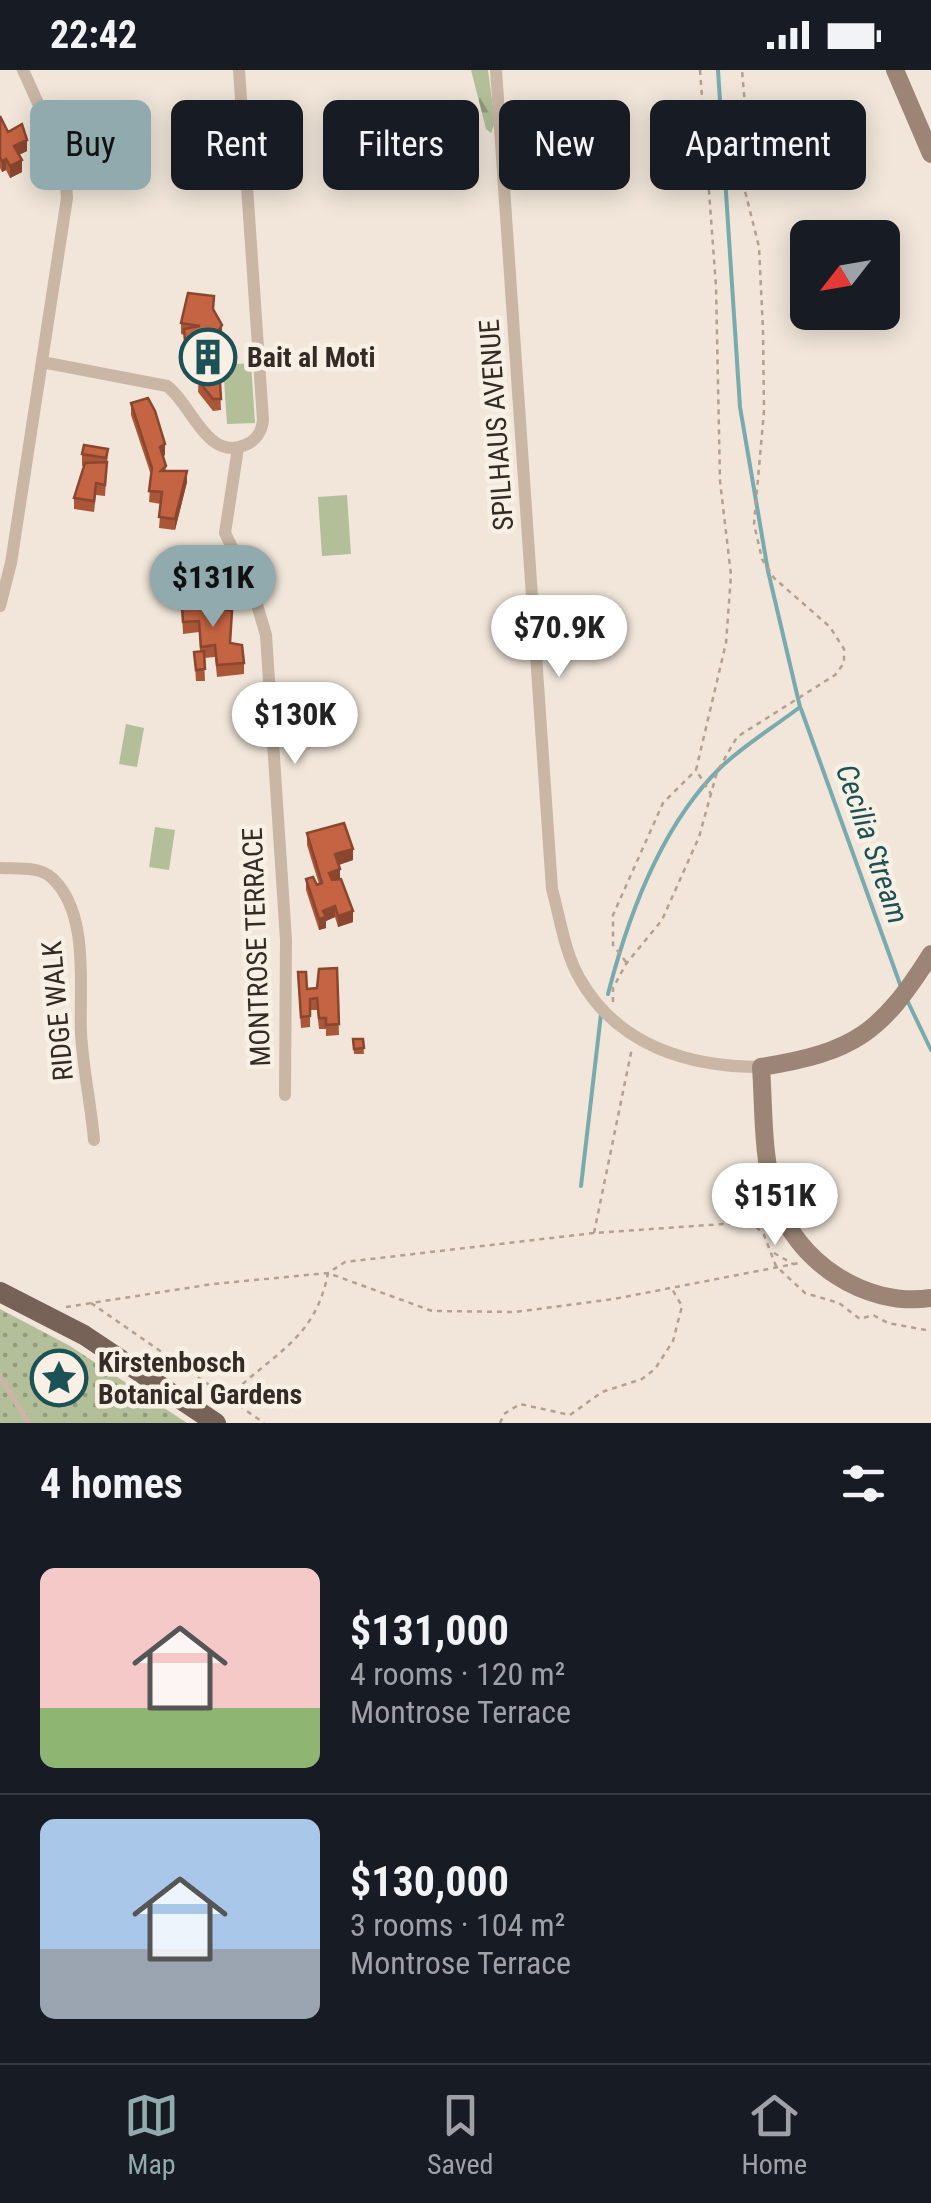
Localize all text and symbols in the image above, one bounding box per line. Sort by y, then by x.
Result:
text: 22:42 [50,13,137,57]
chip: Buy [30,100,151,190]
chip: Rent [171,100,303,190]
chip: Filters [323,100,479,190]
chip: New [499,100,630,190]
chip: Apartment [650,100,866,190]
north arrow [790,220,900,330]
map controls [790,220,900,330]
street label: SPILHAUS AVENUE [473,318,520,532]
building icon: Bait al Moti [178,327,238,387]
place label: Bait al Moti [247,341,376,374]
pin: $131K [143,545,283,630]
text: $131K [172,558,254,596]
pin: $70.9K [478,595,640,680]
text: $70.9K [513,608,605,646]
pin: $130K [225,682,365,767]
text: $130K [254,695,336,733]
water label: Cecilia Stream [829,760,916,928]
street label: MONTROSE TERRACE [236,827,277,1067]
street label: RIDGE WALK [35,939,80,1082]
pin: $151K [705,1163,845,1248]
text: $151K [734,1176,816,1214]
place label: Kirstenbosch Botanical Gardens [98,1346,302,1411]
place icon: Kirstenbosch Botanical Gardens [29,1348,89,1408]
icon: filters [836,1456,891,1511]
text: 4 homes [40,1459,183,1508]
text: $131,000 [350,1606,509,1655]
icon: home [120,1608,240,1728]
text: 4 rooms · 120 m² [350,1655,565,1693]
text: Montrose Terrace [350,1693,571,1731]
text: $130,000 [350,1857,509,1906]
icon: home [120,1859,240,1979]
text: 3 rooms · 104 m² [350,1906,565,1944]
text: Montrose Terrace [350,1944,571,1982]
tab: Map [124,2088,179,2181]
tab: Saved [427,2088,493,2181]
tab: Home [741,2088,807,2181]

